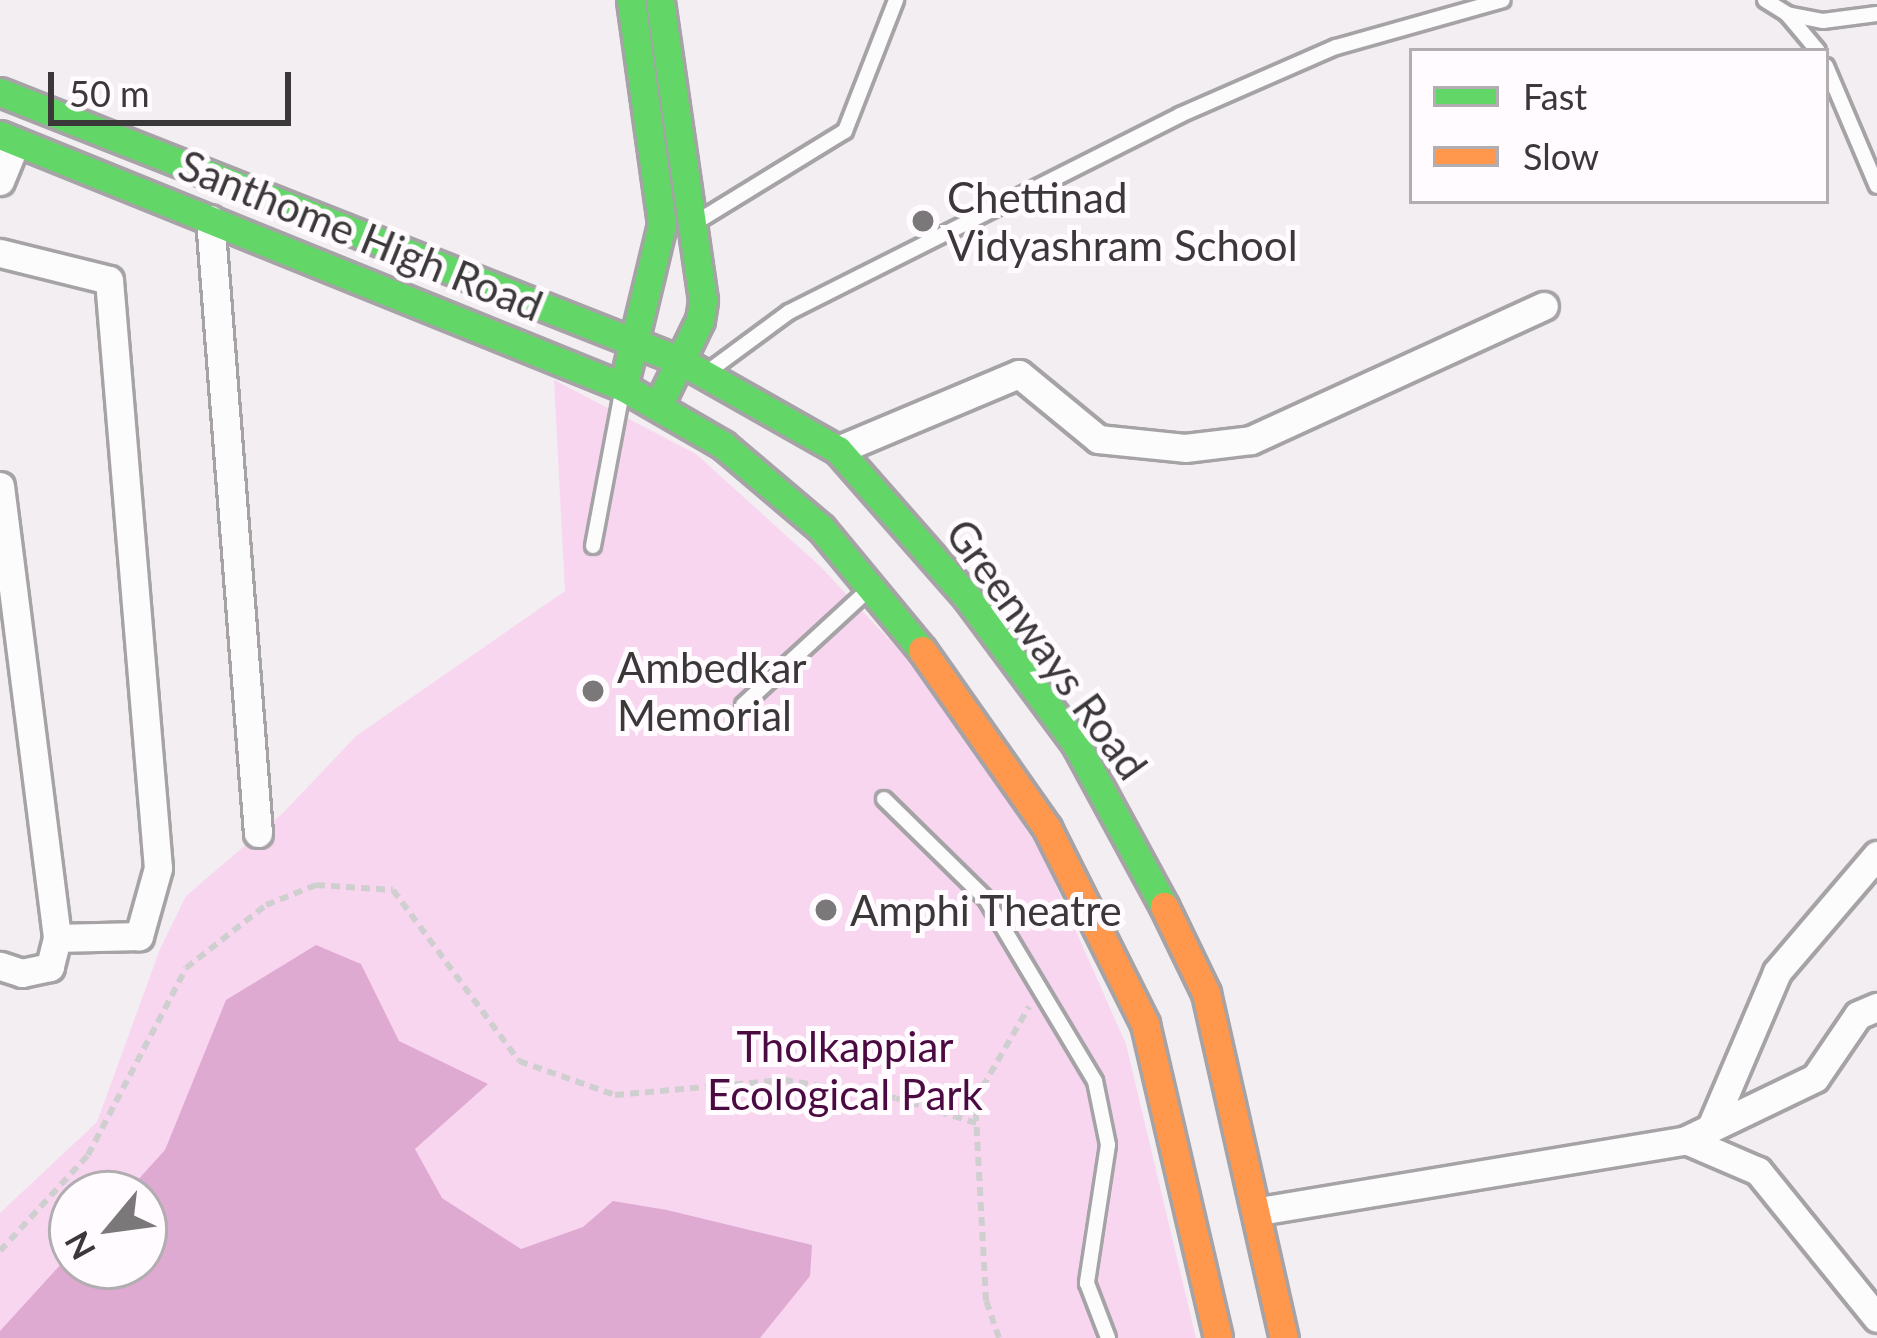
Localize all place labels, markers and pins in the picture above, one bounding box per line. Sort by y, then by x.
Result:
place label: Chettinad Vidyashram School [947,172,1298,270]
marker: Chettinad Vidyashram School [910,208,936,234]
place label: Ambedkar Memorial [617,642,807,740]
marker: Ambedkar Memorial [580,678,606,704]
place label: Amphi Theatre [850,885,1123,935]
marker: Amphi Theatre [813,897,839,923]

